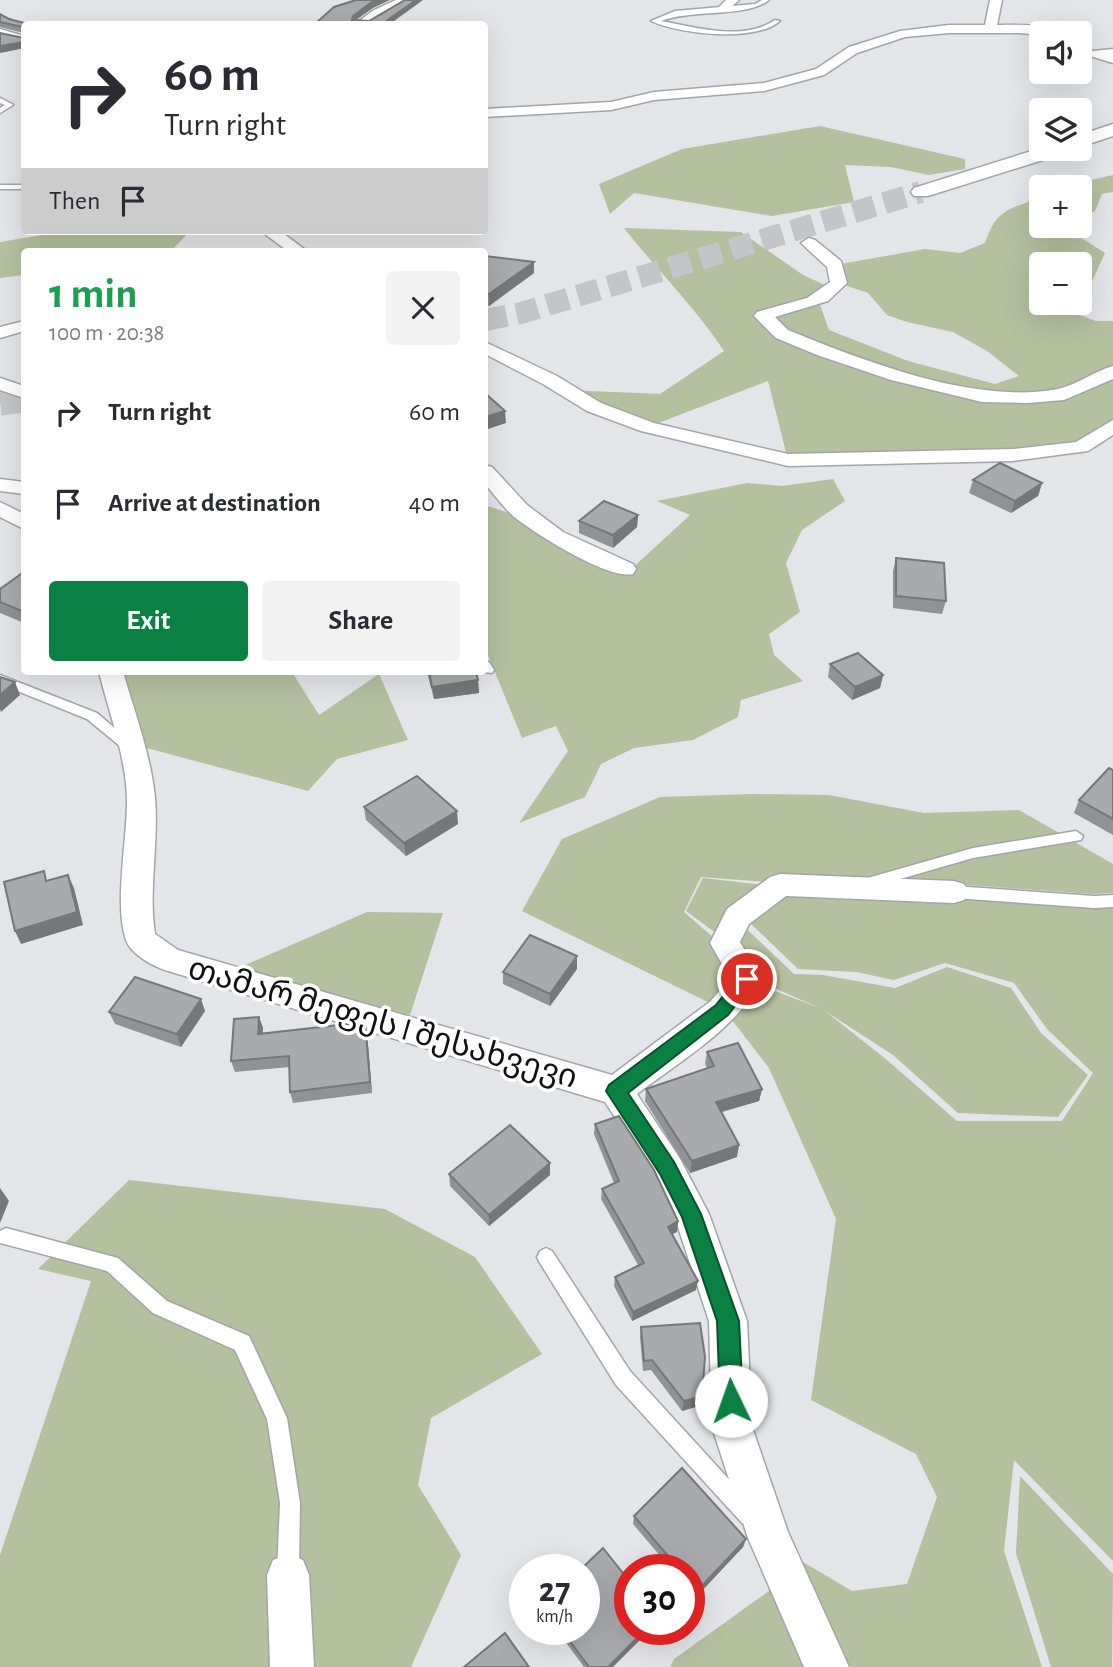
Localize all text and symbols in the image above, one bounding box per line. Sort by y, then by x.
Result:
map controls [1029,21,1092,315]
button: sound [1029,21,1092,84]
icon: right [49,49,140,140]
text: 60 m [164,51,260,100]
button: layers [1029,98,1092,161]
text: Turn right [164,109,286,141]
button: + [1029,175,1092,238]
icon: arrive [114,182,152,220]
text: Then [49,188,100,214]
button: − [1029,252,1092,315]
button: close [386,271,460,345]
text: 1 min [49,273,138,315]
text: 100 m · 20:38 [49,322,165,345]
icon: right [49,394,87,432]
text: Turn right [108,399,211,425]
text: 60 m [409,399,460,425]
icon: arrive [49,485,87,523]
text: Arrive at destination [108,490,321,516]
text: 40 m [409,490,460,516]
button: Exit [49,581,248,661]
button: Share [262,581,460,661]
pin [717,949,777,1009]
street label: თამარ მეფეს I შესახვევი [184,952,581,1096]
icon: arrive [728,960,766,998]
position arrow [694,1364,768,1438]
speed limit sign: 30 [614,1554,705,1645]
text: 27 [539,1573,570,1608]
text: km/h [536,1608,573,1626]

